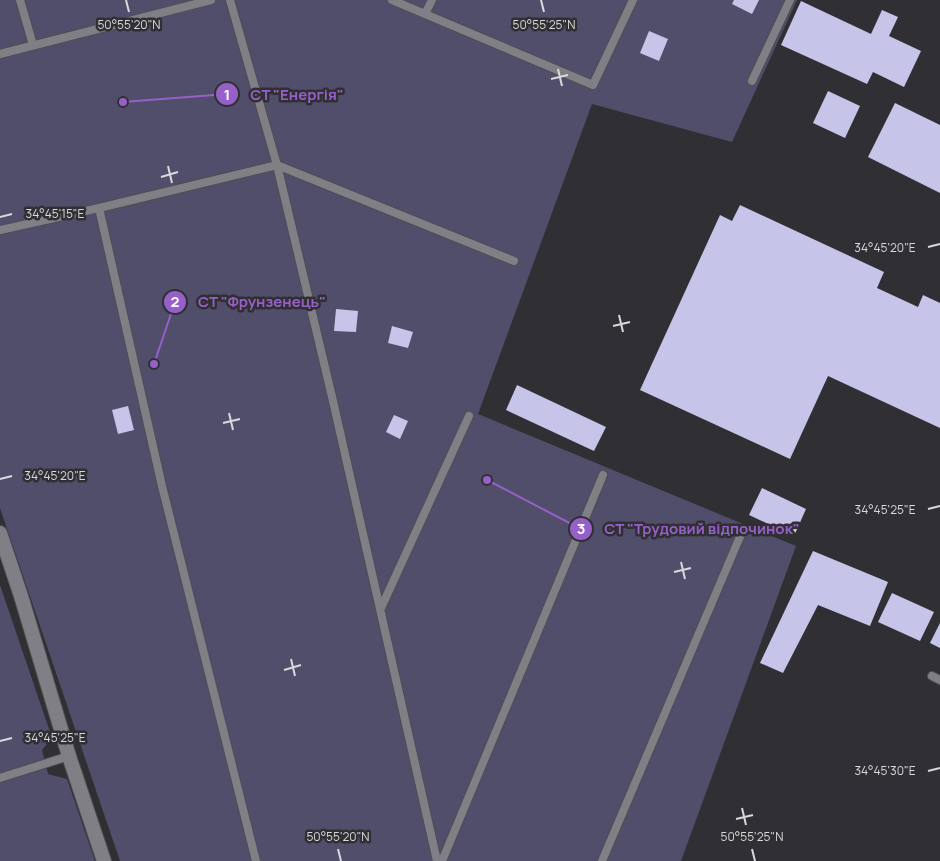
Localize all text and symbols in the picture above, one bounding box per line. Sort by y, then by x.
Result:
text: 50°55'20"N [97,16,161,33]
text: 50°55'25"N [513,16,575,33]
callout: СТ "Енергія" [215,79,353,109]
text: 1 [224,84,230,105]
text: СТ "Енергія" [250,84,344,105]
text: 34°45'15"E [26,205,85,222]
text: 34°45'20"E [854,239,916,256]
callout: СТ "Фрунзенець" [163,287,336,317]
text: 2 [171,291,180,312]
text: СТ "Фрунзенець" [198,291,326,312]
text: 34°45'20"E [24,467,86,484]
text: 34°45'25"E [855,501,916,518]
callout: СТ "Трудовий відпочинок" [569,514,809,544]
text: 3 [577,518,585,539]
text: СТ "Трудовий відпочинок" [604,518,800,539]
text: 34°45'25"E [25,729,86,746]
text: 34°45'30"E [854,762,916,779]
text: 50°55'20"N [306,828,370,845]
text: 50°55'25"N [721,828,783,845]

